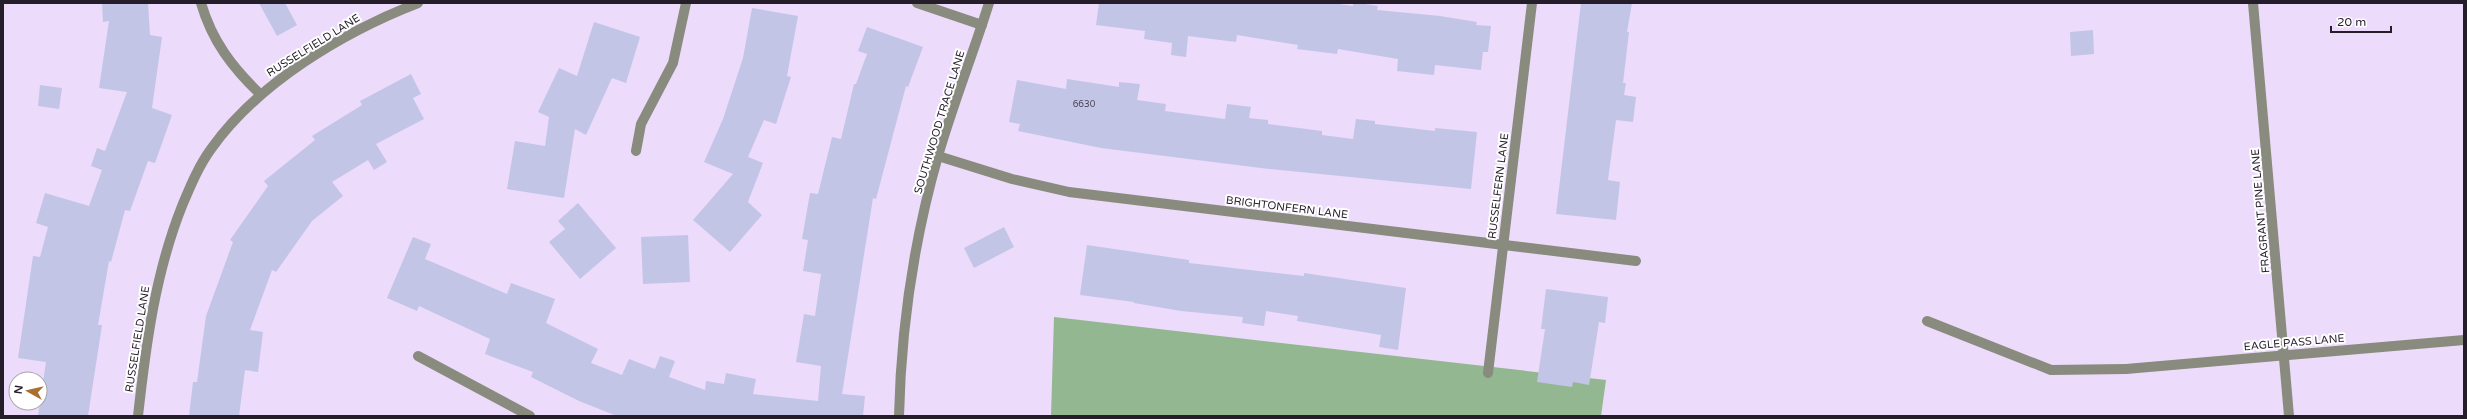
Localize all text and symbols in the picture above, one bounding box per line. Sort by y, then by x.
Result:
scale bar [2331,8,2391,34]
street label: RUSSELFIELD LANE [264,11,362,79]
text: 20 m [2337,15,2366,29]
street label: SOUTHWOOD TRACE LANE [911,49,968,196]
house number: 6630 [1073,99,1096,110]
street label: RUSSELFERN LANE [1486,132,1511,240]
street label: FRAGRANT PINE LANE [2249,148,2272,274]
street label: BRIGHTONFERN LANE [1225,194,1349,221]
street label: RUSSELFIELD LANE [123,285,152,393]
street label: EAGLE PASS LANE [2243,332,2345,353]
north arrow [8,371,48,411]
text: N [12,384,26,395]

